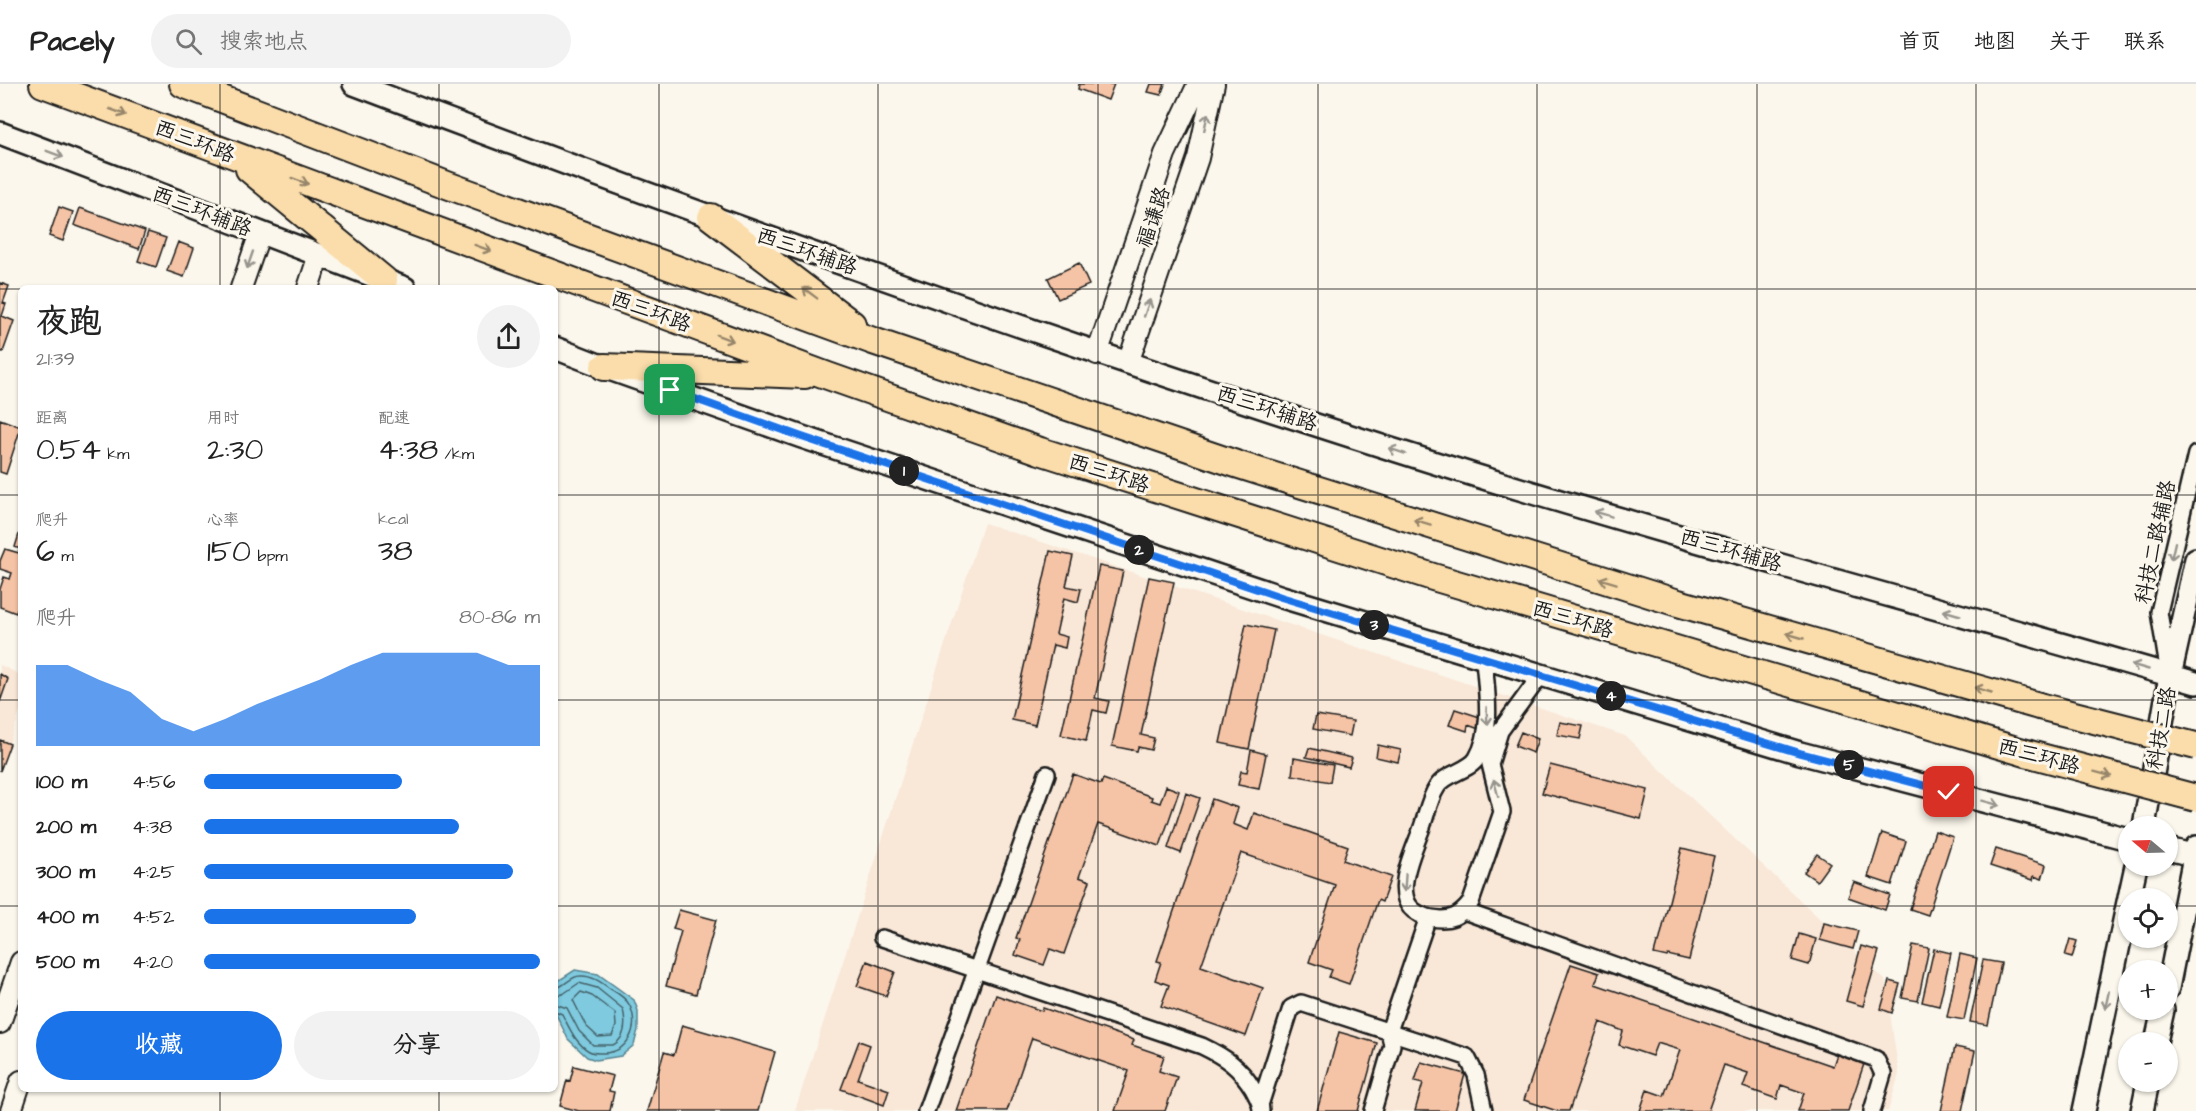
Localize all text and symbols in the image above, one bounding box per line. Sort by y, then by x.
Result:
search box [151,14,571,68]
text: Pacely [30,22,115,61]
icon: search [172,25,205,58]
text: 搜索地点 [220,26,308,57]
text: 首页 [1899,27,1941,56]
text: 地图 [1974,27,2016,56]
text: 关于 [2049,27,2091,56]
text: 联系 [2124,27,2166,56]
one-way arrow [108,107,127,118]
street label: 西三环路 [150,113,239,170]
one-way arrow [1200,113,1212,132]
one-way arrow [45,150,63,161]
one-way arrow [290,176,309,187]
street label: 西三环辅路 [148,179,256,244]
street label: 福谦路 [1130,183,1177,252]
street label: 西三环辅路 [752,221,861,282]
one-way arrow [473,244,492,255]
one-way arrow [244,250,255,269]
street label: 西三环路 [606,283,695,339]
one-way arrow [802,286,818,299]
text: 夜跑 [36,299,102,345]
one-way arrow [1142,299,1153,318]
button: share [477,305,540,368]
one-way arrow [715,333,734,344]
text: 21:39 [36,345,75,373]
pin [644,364,695,415]
icon: arrive [653,373,686,406]
street label: 西三环辅路 [1212,378,1321,438]
text: 距离 [36,407,68,429]
text: 用时 [207,407,239,429]
text: 配速 [378,407,410,429]
text: 0.54 [36,429,101,471]
text: 2:30 [207,429,263,471]
text: 4:38 [378,429,438,471]
text: km [101,443,130,465]
text: /km [438,443,474,465]
one-way arrow [1388,444,1407,455]
street label: 西三环路 [1064,447,1153,500]
pin: 1 [889,456,919,486]
text: 1 [903,460,905,482]
street label: 科技二路辅路 [2128,477,2183,607]
text: kcal [378,508,409,530]
one-way arrow [1594,508,1613,519]
text: 爬升 [36,509,68,531]
text: 心率 [207,509,239,531]
one-way arrow [1413,516,1432,527]
street label: 西三环辅路 [1676,522,1785,579]
text: 38 [378,530,413,572]
text: 6 [36,531,55,573]
text: 150 [207,531,251,573]
pin: 2 [1124,535,1154,565]
text: 2 [1134,539,1144,561]
one-way arrow [2167,542,2179,561]
text: m [55,545,74,567]
text: bpm [251,545,288,567]
one-way arrow [1599,575,1618,586]
street label: 西三环路 [1528,593,1617,646]
text: 80–86 m [459,603,540,631]
text: 爬升 [36,604,76,632]
one-way arrow [1943,607,1962,618]
pin: 3 [1359,610,1389,640]
text: 3 [1370,614,1378,636]
one-way arrow [1786,630,1805,641]
one-way arrow [2131,661,2150,672]
pin: 4 [1596,681,1626,711]
one-way arrow [1974,683,1993,695]
street label: 科技二路 [2140,684,2183,772]
text: 4 [1606,685,1616,707]
one-way arrow [1482,706,1493,726]
street label: 西三环路 [1995,732,2083,781]
pin: 5 [1834,750,1864,780]
text: 5 [1843,754,1855,776]
pin [1923,766,1974,817]
text: 100 m [36,768,87,796]
text: 4:56 [132,768,176,796]
one-way arrow [2094,768,2113,780]
icon: check [1932,775,1965,808]
one-way arrow [1490,779,1501,798]
one-way arrow [1982,797,2001,809]
text: 200 m [36,813,96,841]
text: 4:38 [132,813,172,841]
north arrow [2118,816,2178,876]
map controls [2118,816,2178,1092]
text: 300 m [36,858,95,886]
text: 4:25 [132,858,175,886]
one-way arrow [1400,872,1411,892]
button: locate [2118,888,2178,948]
text: 400 m [36,903,98,931]
text: 4:52 [132,903,175,931]
text: 500 m [36,948,99,976]
text: 4:20 [132,948,173,976]
button: + [2118,960,2178,1020]
one-way arrow [2101,991,2113,1010]
button: 收藏 [36,1011,282,1080]
button: 分享 [294,1011,540,1080]
button: − [2118,1032,2178,1092]

